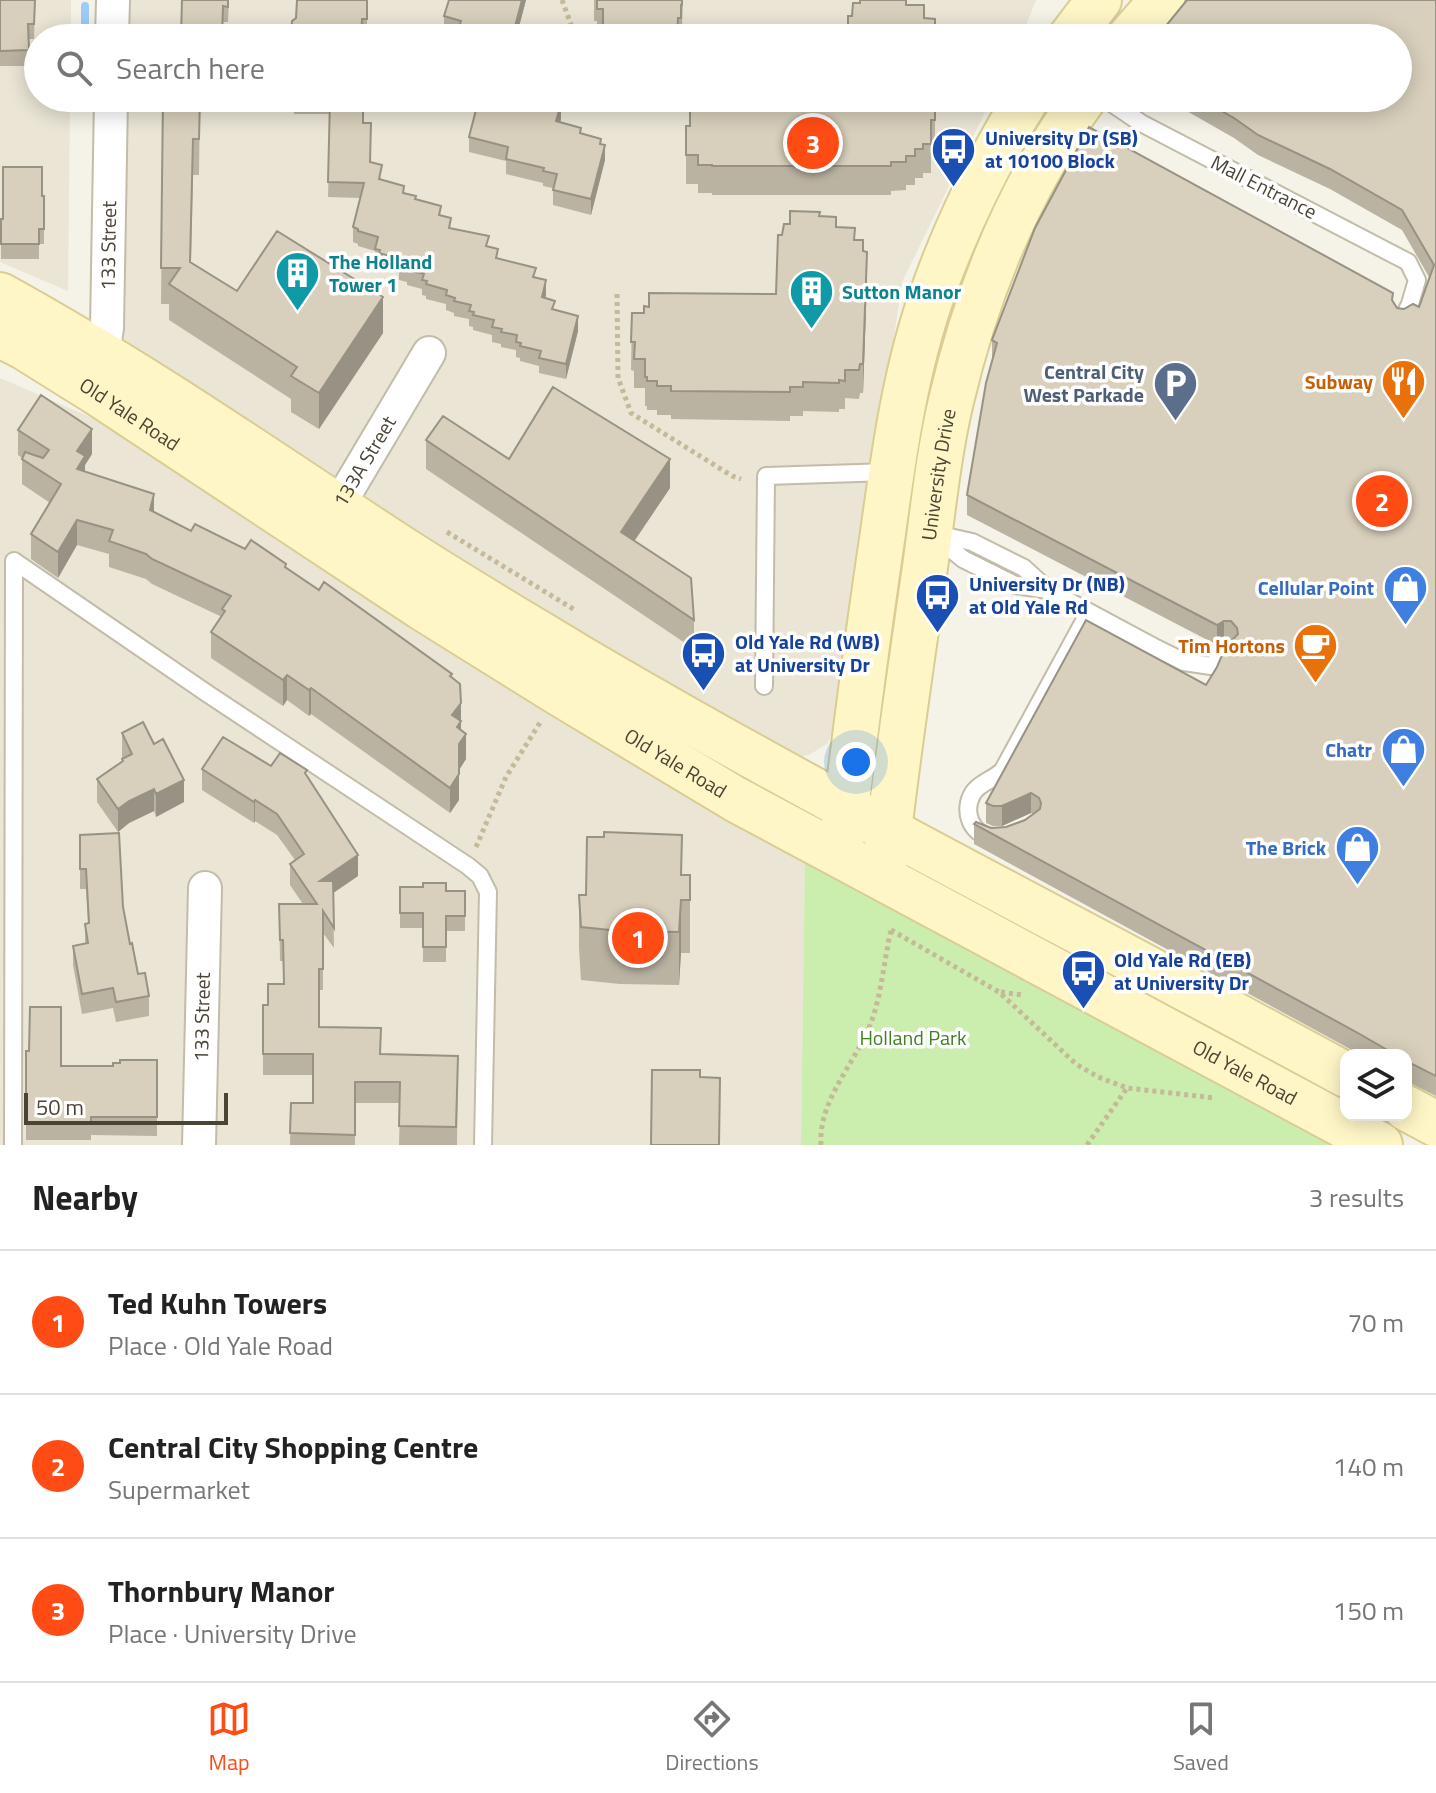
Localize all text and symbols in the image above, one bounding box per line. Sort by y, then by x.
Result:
search box [24,24,1412,112]
text: Search here [116,45,265,91]
icon: search [52,46,96,90]
pin: 3 [787,113,839,173]
place label: University Dr (SB) at 10100 Block [985,122,1138,176]
bus stop icon: University Dr (SB) at 10100 Block [930,125,978,188]
street label: Mall Entrance [1206,147,1323,227]
street label: 133 Street [92,200,124,291]
place label: The Holland Tower 1 [329,246,432,300]
building icon: The Holland Tower 1 [274,250,322,313]
building icon: Sutton Manor [787,268,835,331]
place label: Sutton Manor [842,276,962,307]
place label: Central City West Parkade [1023,356,1144,410]
restaurant icon: Subway [1380,358,1428,421]
parking icon: Central City West Parkade [1151,359,1199,422]
place label: Subway [1305,366,1373,397]
street label: Old Yale Road [74,369,186,458]
street label: University Drive [913,406,964,542]
street label: 133A Street [325,410,403,513]
pin: 2 [1356,471,1408,531]
shop icon: Cellular Point [1381,564,1429,627]
place label: University Dr (NB) at Old Yale Rd [969,568,1125,622]
bus stop icon: University Dr (NB) at Old Yale Rd [914,571,962,634]
place label: Cellular Point [1258,572,1374,603]
cafe icon: Tim Hortons [1292,622,1340,685]
place label: Old Yale Rd (WB) at University Dr [735,626,880,680]
bus stop icon: Old Yale Rd (WB) at University Dr [680,630,728,693]
place label: Tim Hortons [1178,630,1285,661]
street label: Old Yale Road [619,720,733,806]
shop icon: Chatr [1379,726,1427,789]
place label: Chatr [1325,734,1373,765]
your location [836,742,876,782]
shop icon: The Brick [1333,824,1381,887]
place label: The Brick [1246,832,1327,863]
pin: 1 [612,908,664,968]
place label: Old Yale Rd (EB) at University Dr [1114,944,1251,998]
bus stop icon: Old Yale Rd (EB) at University Dr [1059,947,1107,1010]
street label: 133 Street [185,972,218,1062]
park label: Holland Park [859,1022,967,1053]
street label: Old Yale Road [1187,1031,1303,1113]
map controls [1340,1049,1412,1121]
button: layers [1340,1049,1412,1121]
scale bar [24,1089,228,1125]
text: 50 m [36,1090,84,1124]
text: Nearby [32,1171,138,1223]
text: 3 results [1309,1178,1404,1217]
text: Ted Kuhn Towers [108,1280,327,1326]
text: 1 [51,1303,65,1342]
text: 70 m [1347,1303,1404,1342]
text: Place · Old Yale Road [108,1326,333,1365]
text: Central City Shopping Centre [108,1424,478,1470]
text: 2 [51,1447,65,1486]
text: 140 m [1333,1447,1404,1486]
text: Supermarket [108,1470,250,1509]
text: Thornbury Manor [108,1568,335,1614]
text: 3 [51,1591,65,1630]
text: 150 m [1333,1591,1404,1630]
text: Place · University Drive [108,1614,357,1653]
tab: Map [207,1697,251,1779]
tab: Directions [665,1697,759,1779]
tab: Saved [1173,1697,1229,1779]

